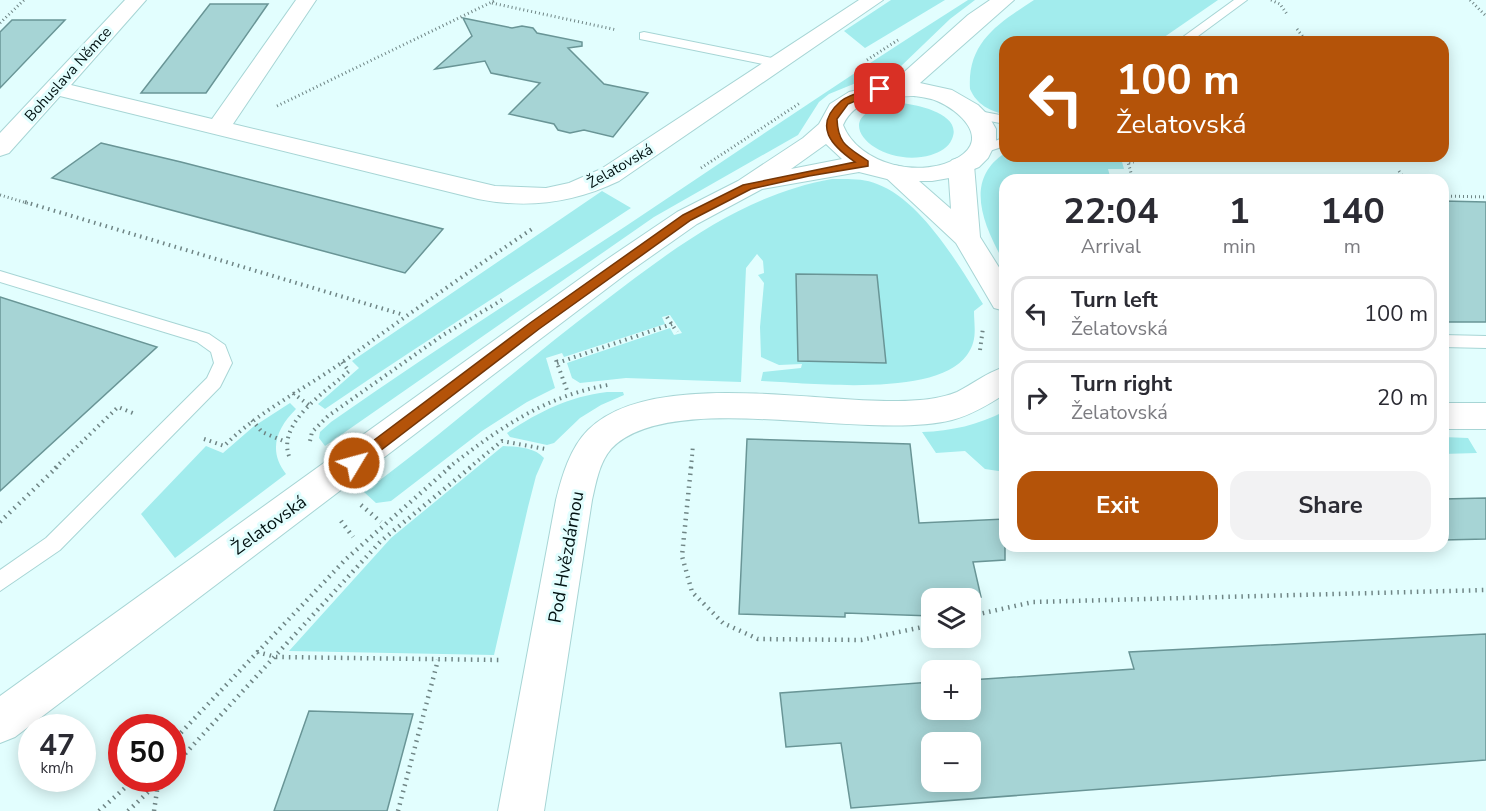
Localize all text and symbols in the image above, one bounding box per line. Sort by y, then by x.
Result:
street label: Bohuslava Němce [20,22,116,126]
text: 100 m [1116,52,1240,109]
icon: left [1017,60,1095,138]
pin [854,63,905,114]
icon: arrive [863,72,896,105]
text: Želatovská [1116,106,1247,143]
street label: Želatovská [584,139,656,193]
text: 22:04 [1063,187,1159,236]
text: 1 [1228,187,1250,236]
text: 140 [1320,187,1385,236]
text: Arrival [1081,233,1141,260]
text: min [1223,233,1256,260]
text: m [1344,233,1361,260]
text: Turn left [1071,285,1158,315]
icon: left [1020,297,1053,330]
text: 100 m [1364,299,1428,329]
text: Želatovská [1071,315,1168,342]
text: Turn right [1071,369,1172,399]
icon: right [1020,381,1053,414]
text: 20 m [1377,383,1428,413]
text: Želatovská [1071,399,1168,426]
position arrow [322,431,386,495]
button: Exit [1017,471,1218,540]
button: Share [1230,471,1431,540]
street label: Pod Hvězdárnou [543,489,589,625]
street label: Želatovská [227,490,311,560]
map controls [921,588,981,792]
button: layers [921,588,981,648]
button: + [921,660,981,720]
speed limit sign: 50 [108,714,186,792]
text: 47 [39,725,75,766]
button: − [921,732,981,792]
text: km/h [40,758,74,778]

